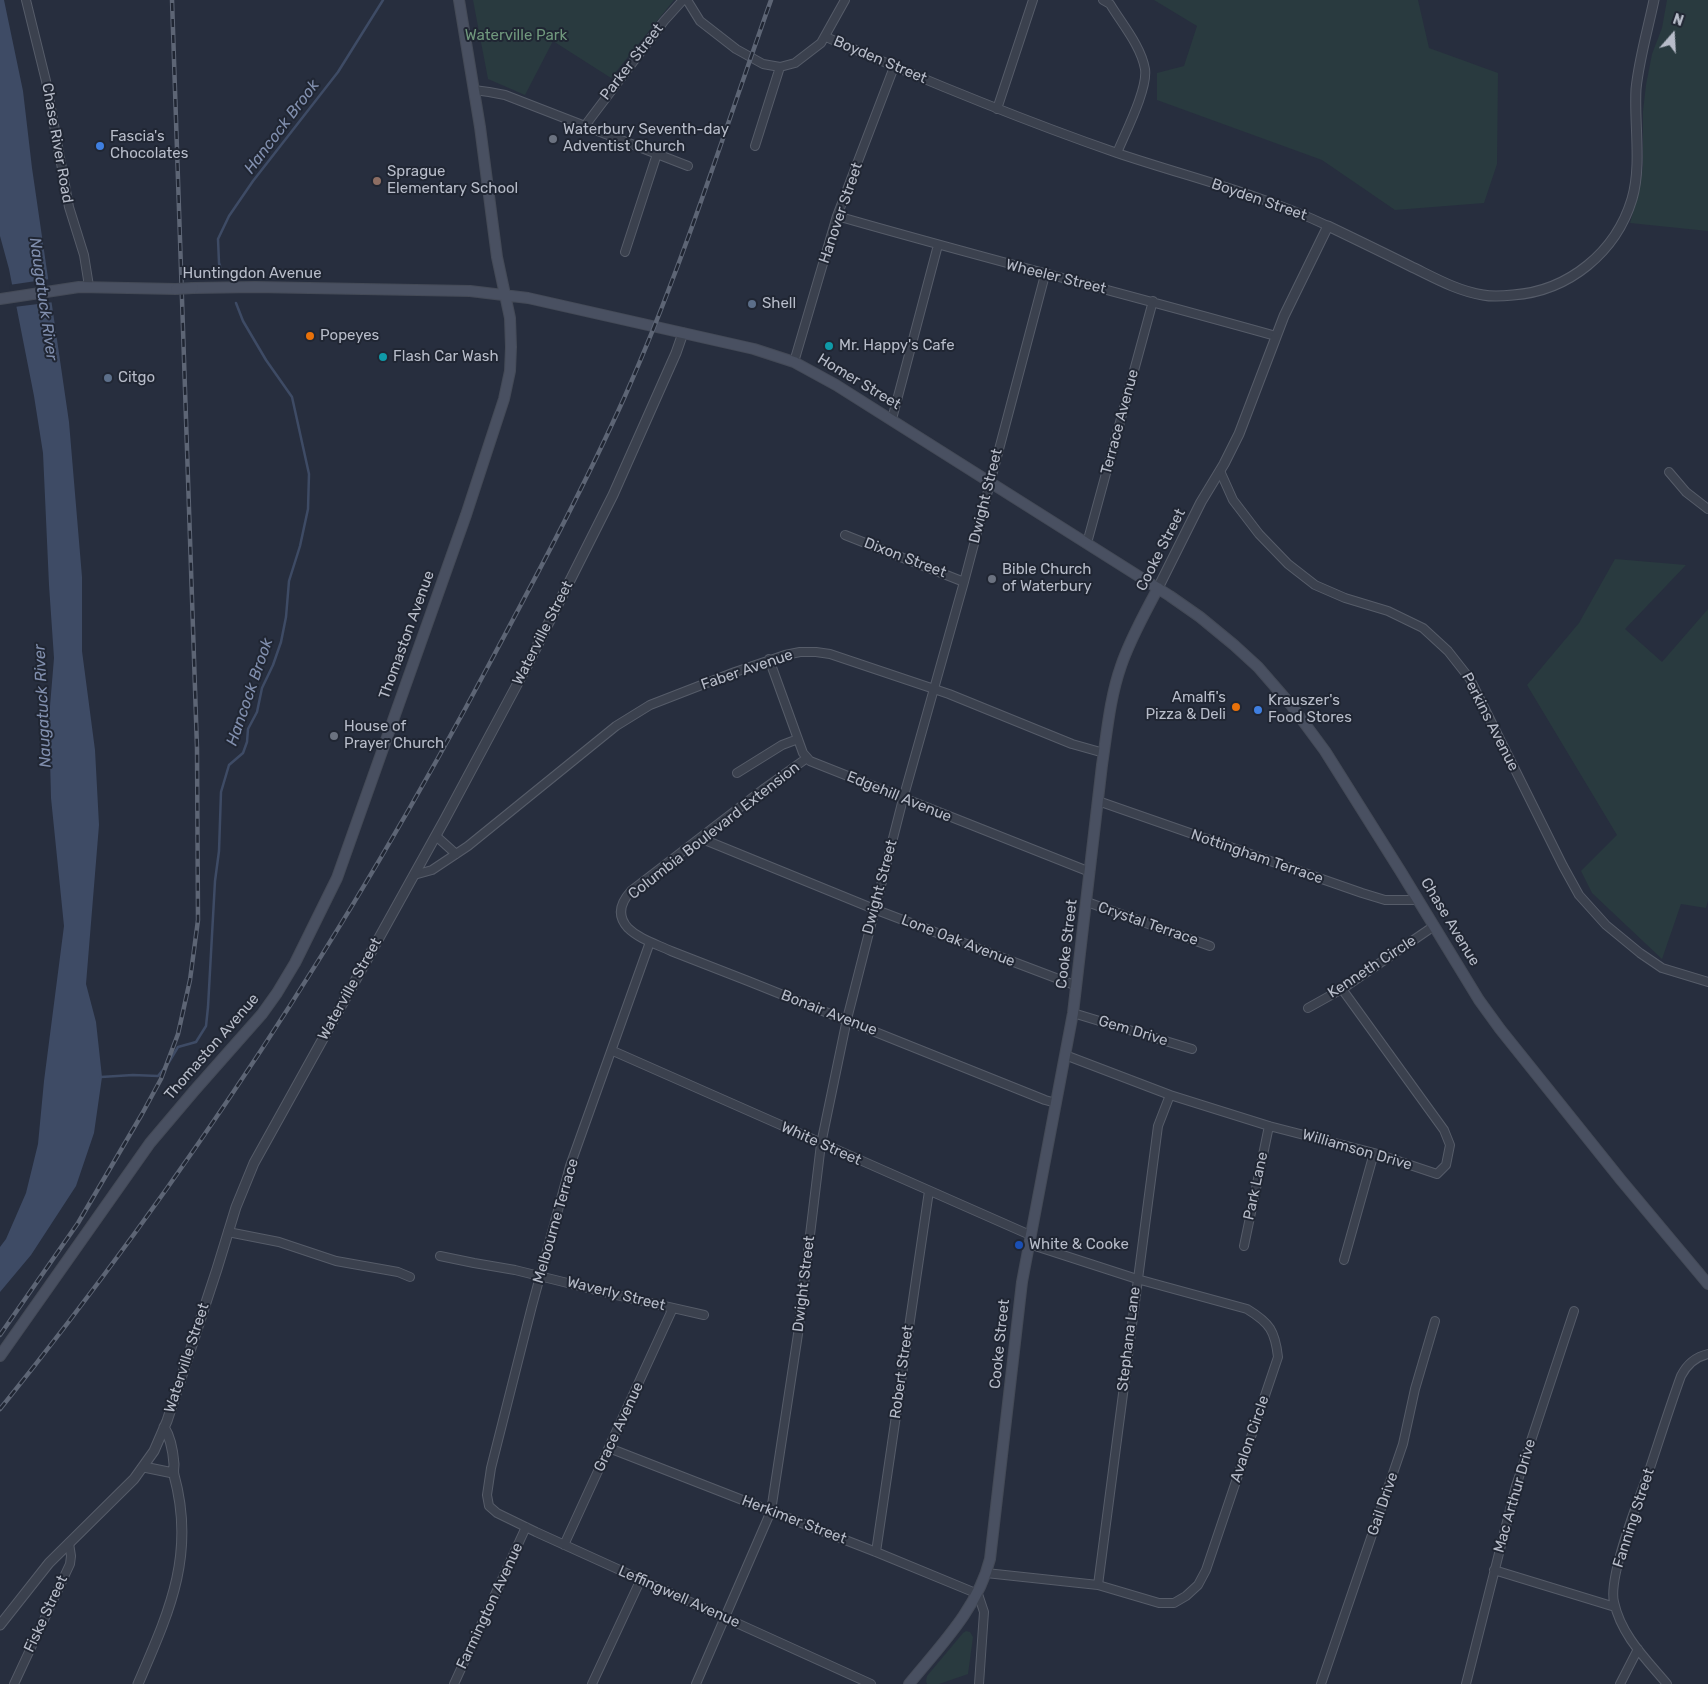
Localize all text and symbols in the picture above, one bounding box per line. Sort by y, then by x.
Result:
north arrow [1648,10,1698,60]
text: N [1671,11,1686,30]
street label: Parker Street [597,20,667,104]
park label: Waterville Park [465,27,567,45]
street label: Boyden Street [831,32,929,88]
water label: Hancock Brook [240,76,324,178]
street label: Chase River Road [38,81,76,205]
place label: Waterbury Seventh-day Adventist Church [563,121,729,156]
place label: Fascia's Chocolates [110,128,188,163]
marker: Waterbury Seventh-day Adventist Church [547,133,559,145]
marker: Fascia's Chocolates [94,140,106,152]
street label: Hanover Street [815,160,867,266]
place label: Sprague Elementary School [387,163,518,198]
marker: Sprague Elementary School [371,175,383,187]
street label: Boyden Street [1209,175,1309,225]
water label: Naugatuck River [25,236,61,362]
street label: Wheeler Street [1004,256,1108,298]
street label: Huntingdon Avenue [182,265,322,283]
place label: Shell [762,295,796,313]
marker: Shell [746,298,758,310]
place label: Popeyes [320,327,379,345]
marker: Popeyes [304,330,316,342]
place label: Mr. Happy's Cafe [839,337,955,355]
marker: Mr. Happy's Cafe [823,340,835,352]
place label: Flash Car Wash [393,348,499,366]
street label: Homer Street [814,350,904,414]
marker: Flash Car Wash [377,351,389,363]
street label: Terrace Avenue [1097,367,1143,477]
place label: Citgo [118,369,155,387]
marker: Citgo [102,372,114,384]
street label: Dwight Street [966,447,1006,545]
street label: Cooke Street [1133,506,1189,594]
street label: Dixon Street [861,534,949,582]
place label: Bible Church of Waterbury [1002,561,1092,596]
street label: Thomaston Avenue [375,568,439,702]
marker: Bible Church of Waterbury [986,573,998,585]
street label: Waterville Street [509,578,577,688]
water label: Hancock Brook [223,636,277,748]
water label: Naugatuck River [30,644,56,768]
street label: Faber Avenue [699,646,795,694]
street label: Perkins Avenue [1457,670,1523,774]
place label: Amalfi's Pizza & Deli [1145,689,1226,724]
place label: Krauszer's Food Stores [1268,692,1352,727]
marker: Amalfi's Pizza & Deli [1230,701,1242,713]
marker: Krauszer's Food Stores [1252,704,1264,716]
place label: House of Prayer Church [344,718,444,753]
marker: House of Prayer Church [328,730,340,742]
street label: Columbia Boulevard Extension [625,758,803,904]
street label: Edgehill Avenue [844,768,954,826]
street label: Nottingham Terrace [1189,826,1325,888]
street label: Dwight Street [859,838,901,936]
street label: Chase Avenue [1417,875,1483,969]
street label: Cooke Street [1053,898,1081,990]
street label: Crystal Terrace [1096,898,1200,950]
street label: Lone Oak Avenue [899,911,1017,971]
street label: Kenneth Circle [1324,932,1420,1002]
street label: Waterville Street [314,935,386,1043]
street label: Bonair Avenue [778,986,880,1040]
street label: Thomaston Avenue [161,990,263,1104]
street label: Gem Drive [1096,1012,1170,1050]
street label: White Street [778,1118,864,1170]
street label: Williamson Drive [1300,1126,1414,1174]
street label: Park Lane [1240,1150,1272,1222]
street label: Melbourne Terrace [530,1156,582,1286]
street label: Dwight Street [789,1235,819,1333]
place label: White & Cooke [1029,1236,1129,1254]
marker: White & Cooke [1013,1239,1025,1251]
street label: Waverly Street [565,1273,667,1315]
street label: Stephana Lane [1114,1286,1144,1392]
street label: Cooke Street [986,1298,1014,1390]
street label: Waterville Street [161,1301,213,1415]
street label: Robert Street [887,1324,917,1420]
street label: Grace Avenue [590,1379,648,1475]
street label: Avalon Circle [1227,1393,1273,1485]
street label: Mac Arthur Drive [1490,1437,1540,1555]
street label: Fanning Street [1609,1466,1659,1570]
street label: Gail Drive [1364,1470,1402,1538]
street label: Herkimer Street [739,1492,849,1548]
street label: Farmington Avenue [453,1540,527,1672]
street label: Leffingwell Avenue [615,1562,743,1632]
street label: Fiske Street [20,1573,72,1655]

